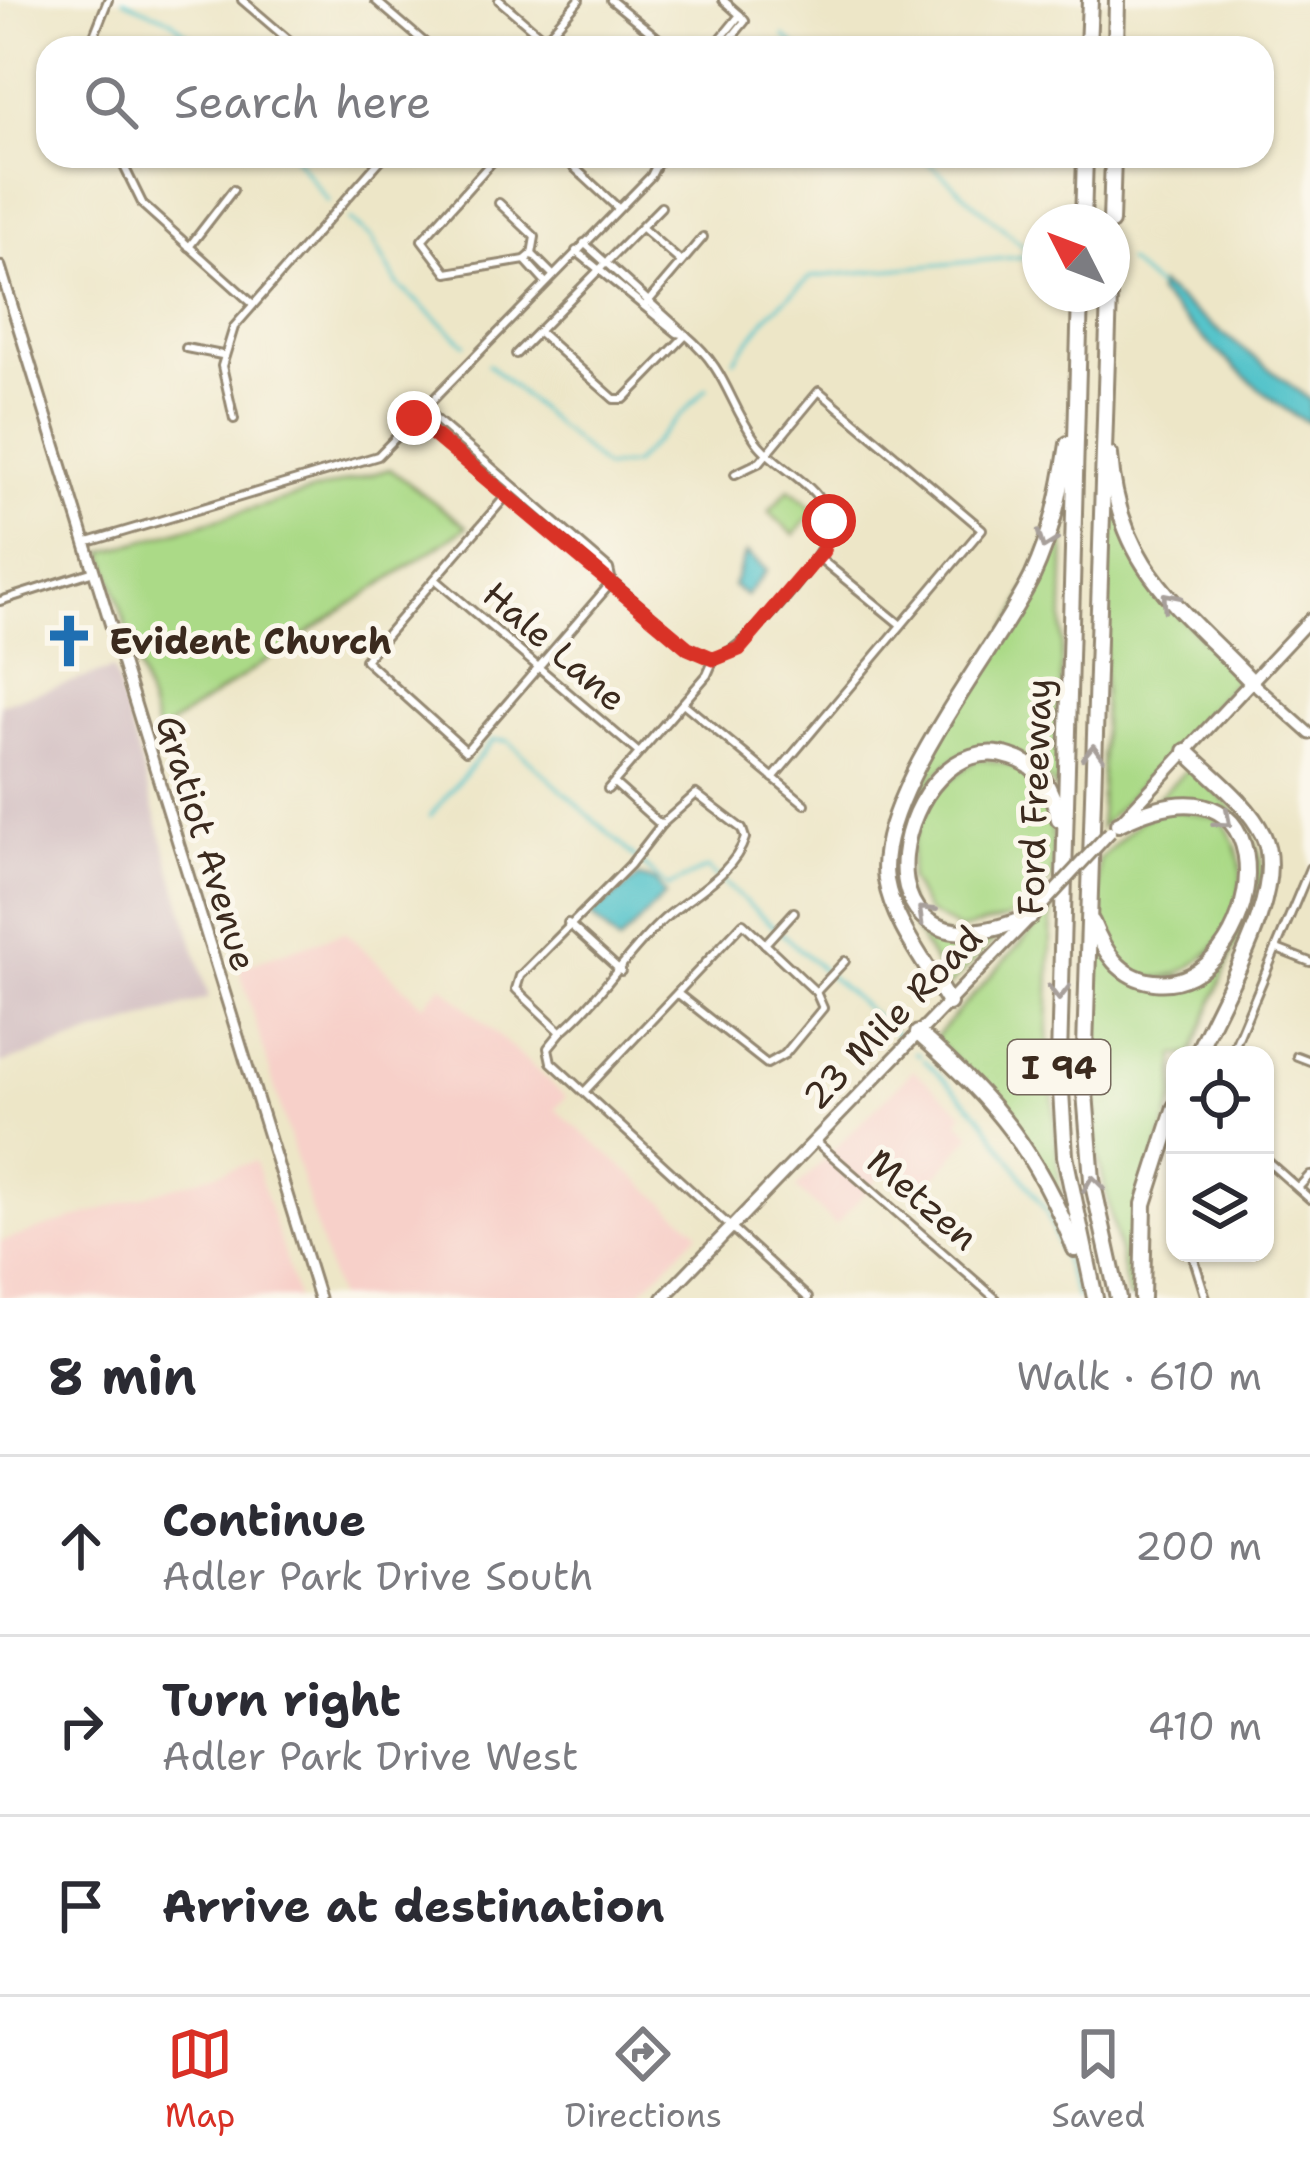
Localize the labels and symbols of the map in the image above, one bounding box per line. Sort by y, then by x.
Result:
north arrow [1022,204,1130,312]
route end [387,391,441,445]
route start [802,494,856,548]
one-way arrow [1036,529,1060,550]
street label: Hale Lane [472,570,637,722]
one-way arrow [1161,592,1183,614]
church icon: Evident Church [40,612,98,670]
place label: Evident Church [109,617,392,666]
street label: Ford Freeway [1006,678,1063,916]
street label: Gratiot Avenue [144,709,269,977]
one-way arrow [1080,743,1106,762]
one-way arrow [1211,806,1232,827]
one-way arrow [917,906,939,928]
street label: 23 Mile Road [792,914,993,1120]
one-way arrow [1046,984,1072,1002]
road number: I 94 [1008,1040,1110,1094]
street label: Metzen [857,1137,989,1261]
one-way arrow [1081,1174,1107,1194]

